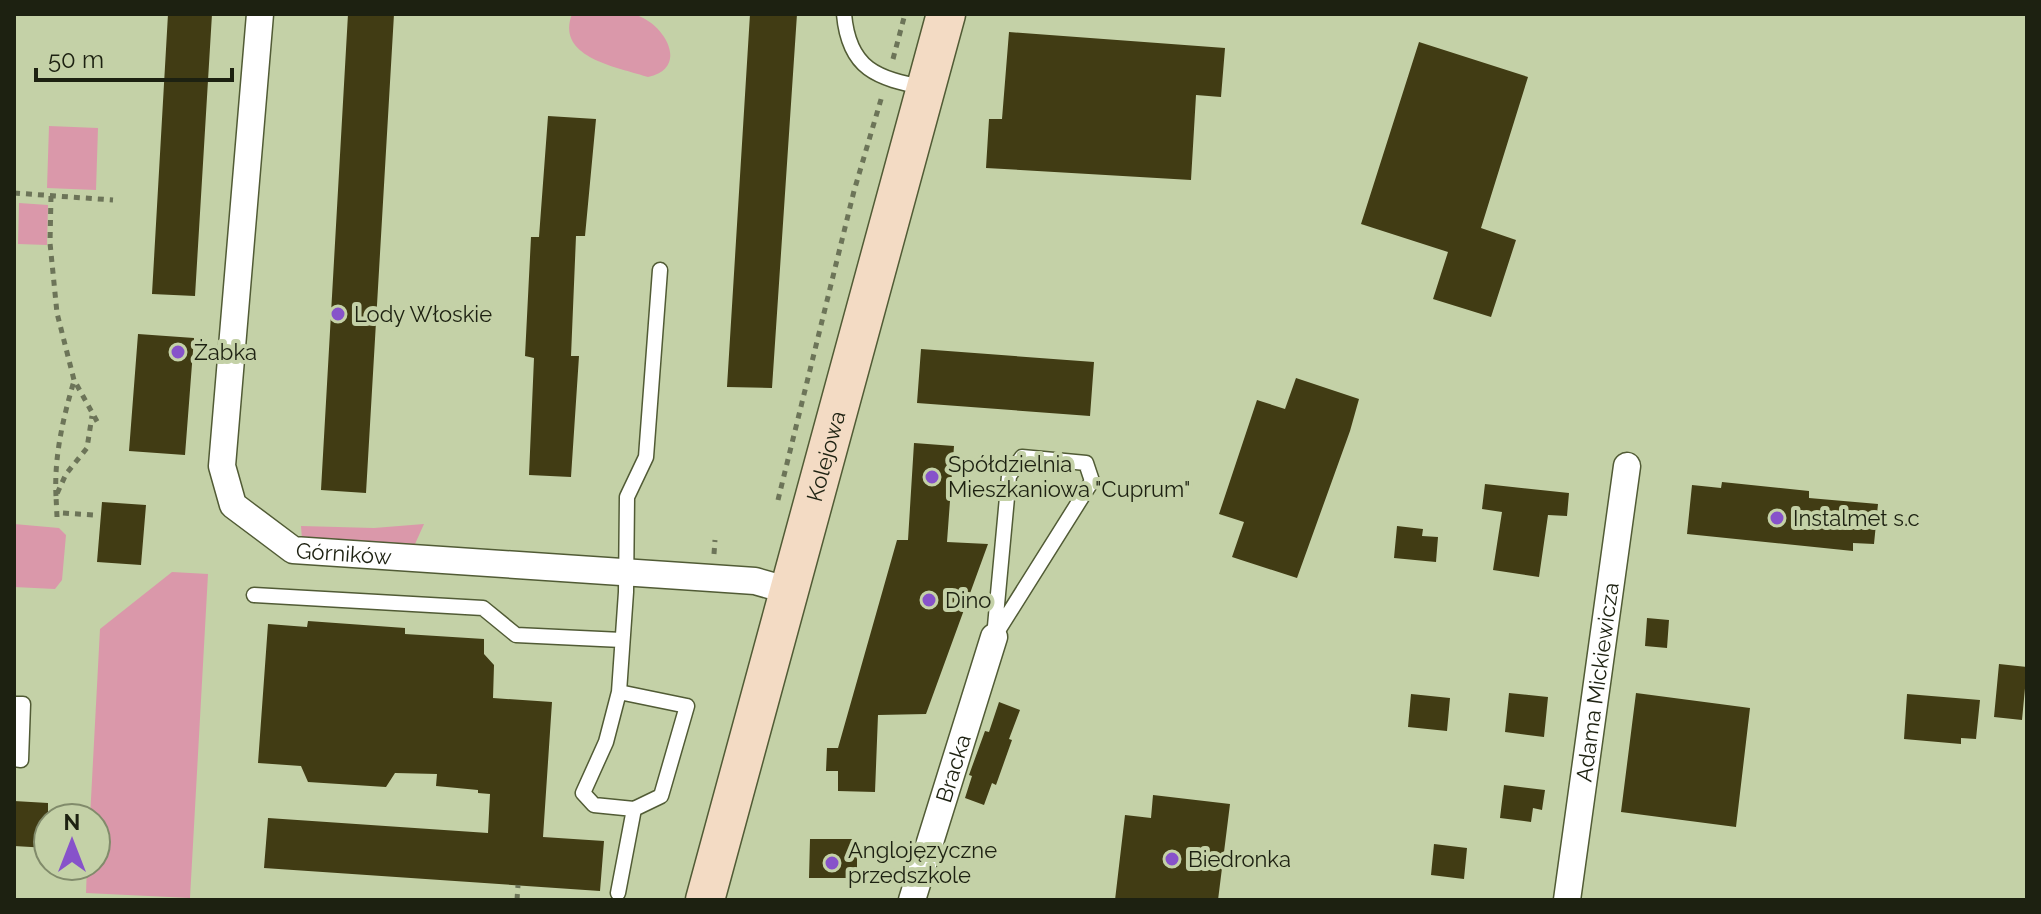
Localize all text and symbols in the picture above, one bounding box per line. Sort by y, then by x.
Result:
scale bar [36,32,232,82]
text: 50 m [48,45,104,74]
place label: Lody Włoskie [354,301,492,327]
marker: Lody Włoskie [329,305,347,323]
place label: Żabka [194,339,257,365]
marker: Żabka [169,343,187,361]
street label: Kolejowa [801,408,850,504]
place label: Spółdzielnia Mieszkaniowa "Cuprum" [948,451,1191,502]
marker: Spółdzielnia Mieszkaniowa "Cuprum" [923,468,941,486]
place label: Instalmet s.c [1793,505,1920,531]
marker: Instalmet s.c [1768,509,1786,527]
street label: Górników [295,537,393,570]
street label: Adama Mickiewicza [1570,581,1624,783]
place label: Dino [945,587,991,613]
marker: Dino [920,591,938,609]
street label: Bracka [930,731,976,806]
north arrow [32,802,112,882]
text: N [64,809,80,835]
place label: Anglojęzyczne przedszkole [848,837,997,888]
place label: Biedronka [1188,846,1291,872]
marker: Biedronka [1163,850,1181,868]
marker: Anglojęzyczne przedszkole [823,854,841,872]

